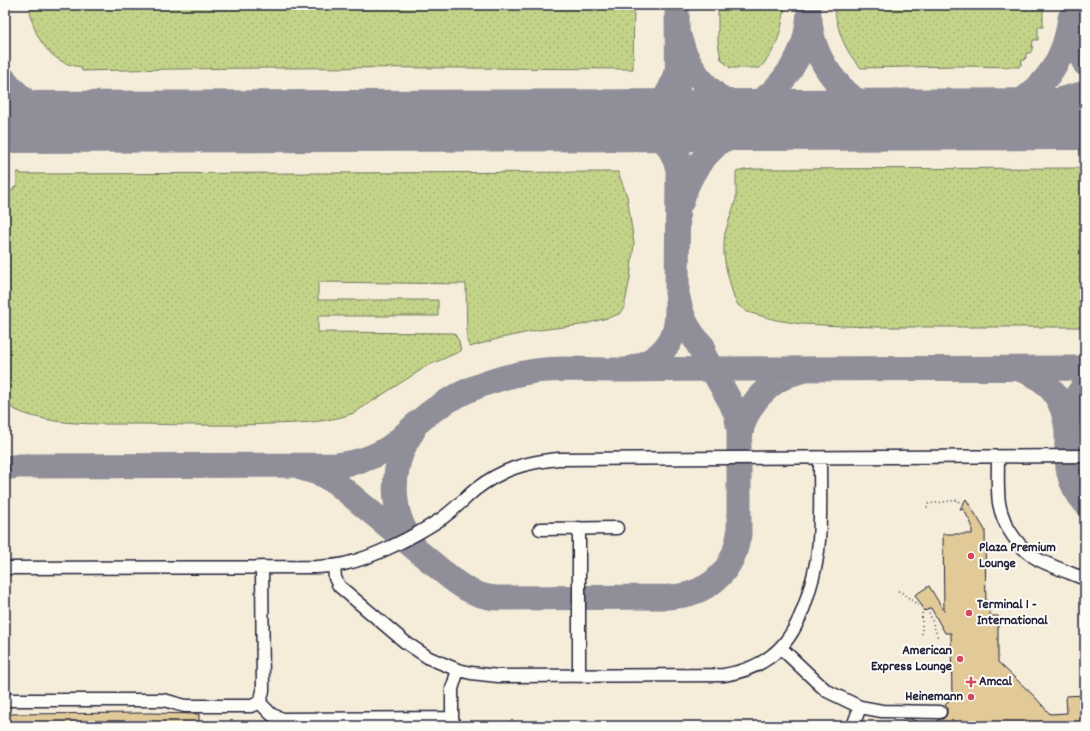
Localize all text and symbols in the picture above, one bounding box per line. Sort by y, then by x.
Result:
place label: Plaza Premium Lounge [979,538,1056,574]
marker: Plaza Premium Lounge [966,551,976,561]
place label: Terminal 1 - International [977,595,1048,631]
marker: Terminal 1 - International [964,608,974,618]
place label: American Express Lounge [871,641,953,677]
marker: American Express Lounge [955,654,965,664]
place label: Amcal [979,672,1012,692]
marker: Amcal [966,677,976,687]
place label: Heinemann [905,687,964,707]
marker: Heinemann [966,692,976,702]

